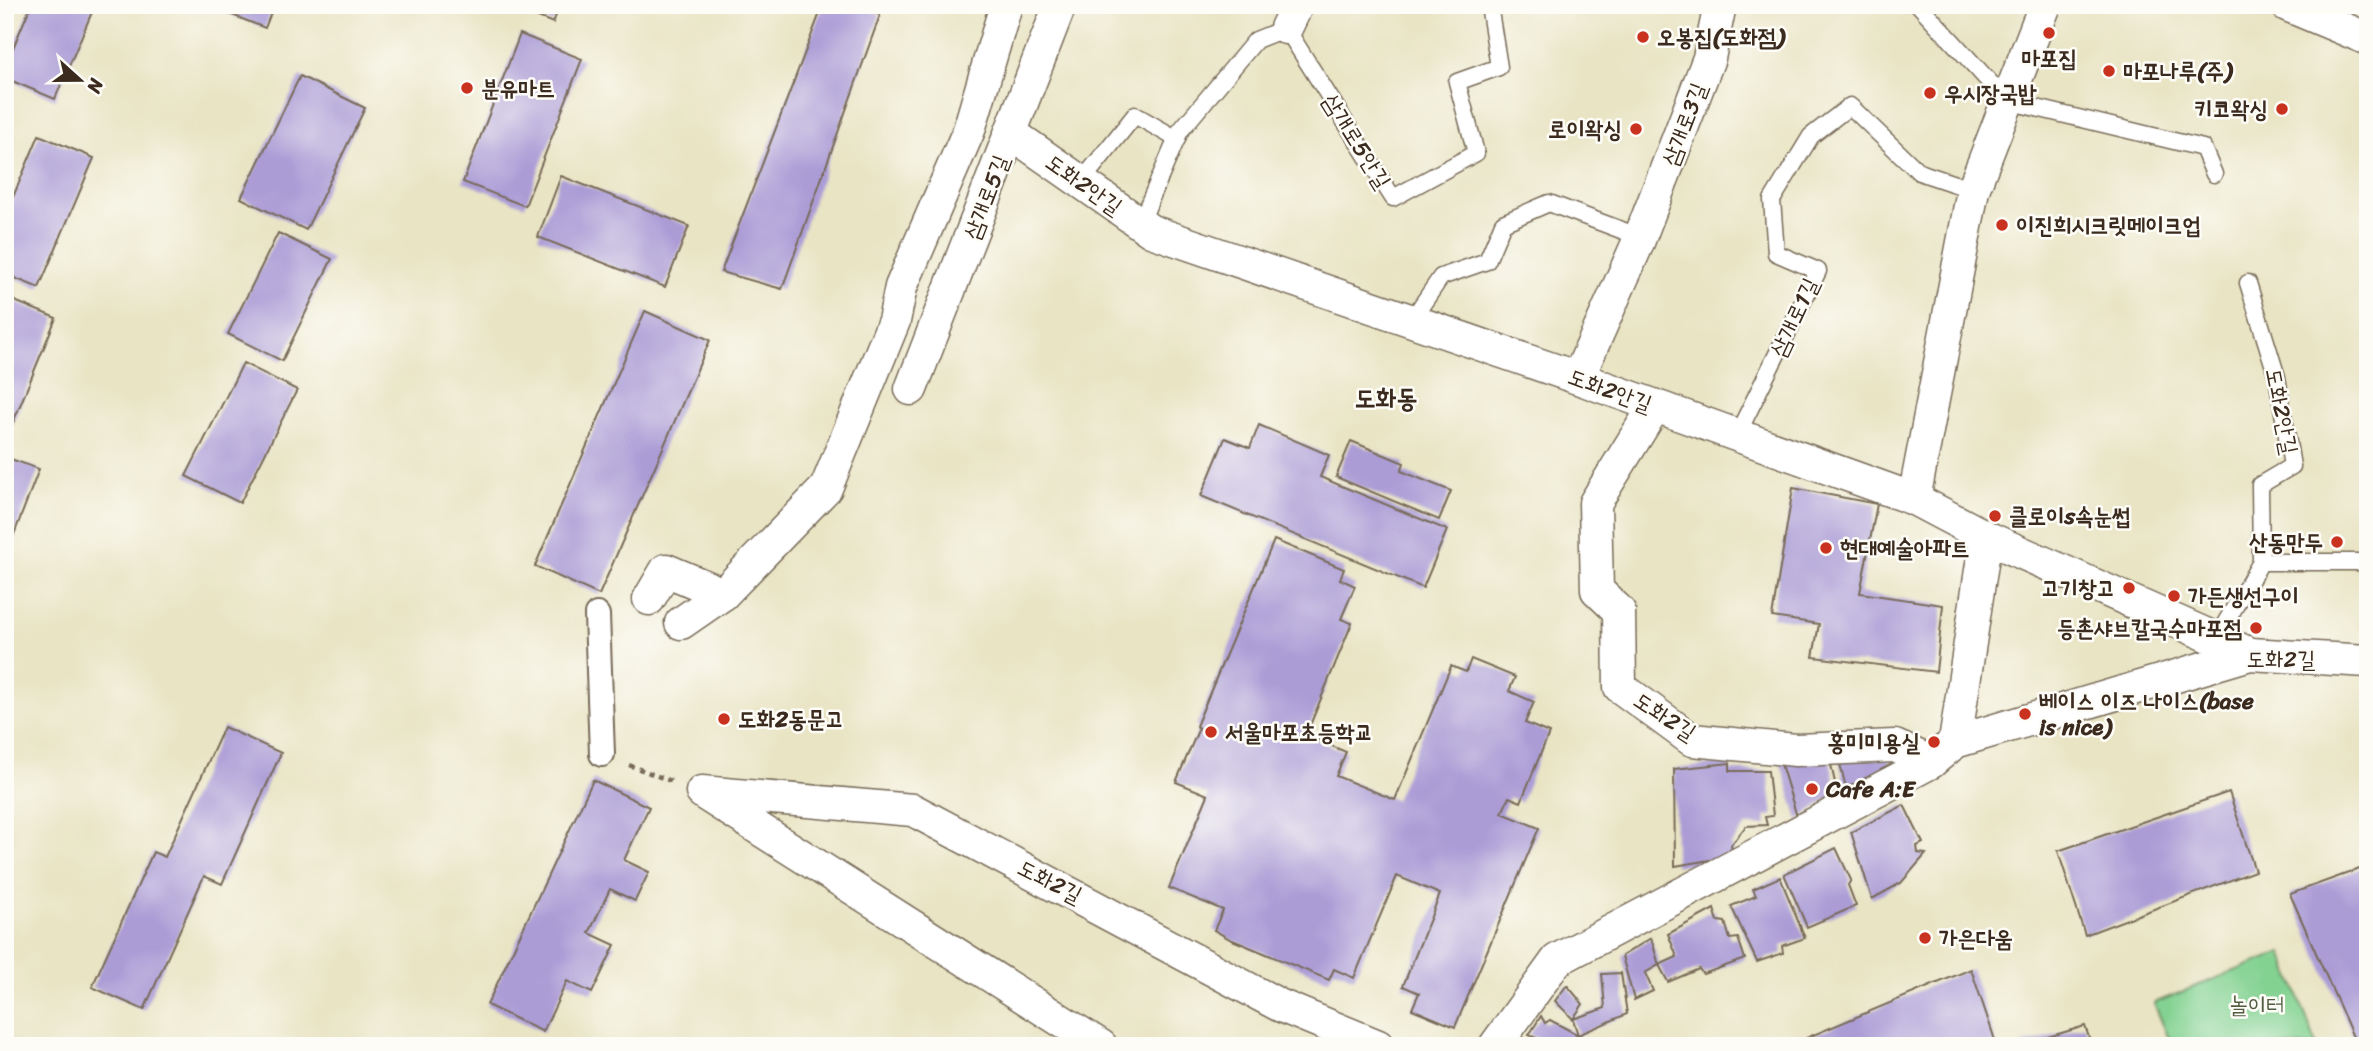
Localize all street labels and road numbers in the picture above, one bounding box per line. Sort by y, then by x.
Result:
street label: 삼개로3길 [1650,76,1719,172]
street label: 삼개로5안길 [1311,85,1402,197]
street label: 도화2안길 [1036,143,1131,226]
street label: 삼개로5길 [952,149,1021,246]
street label: 삼개로1길 [1758,271,1831,364]
street label: 도화2안길 [1562,356,1658,425]
street label: 도화2안길 [2253,364,2310,458]
street label: 도화2길 [2247,639,2315,680]
street label: 도화2길 [1625,680,1705,752]
street label: 도화2길 [1010,848,1090,915]

